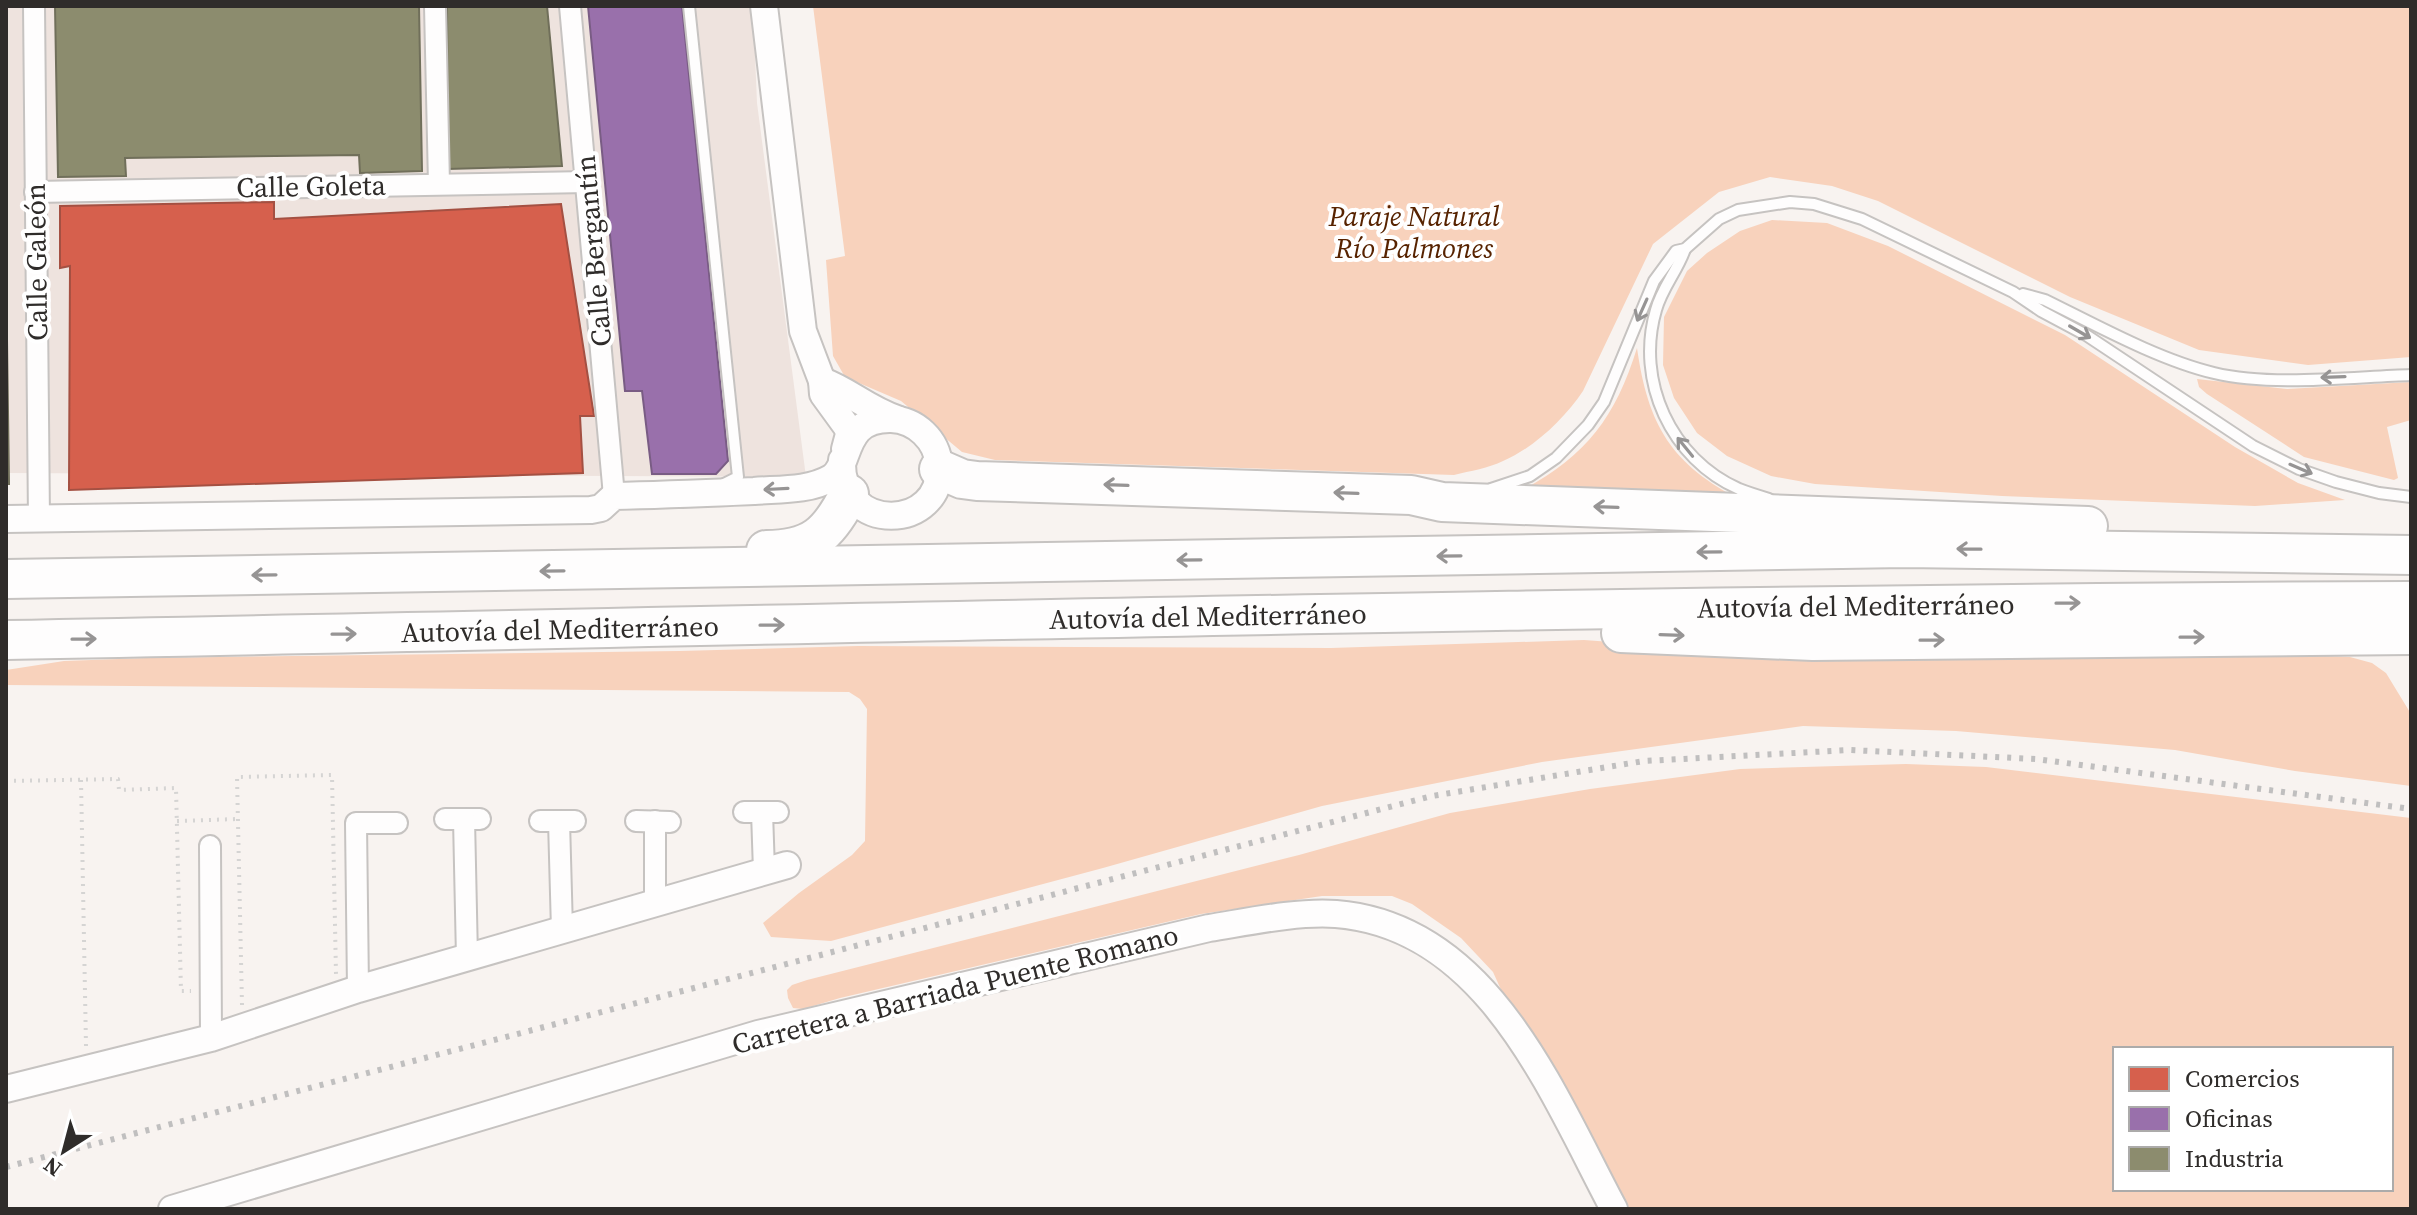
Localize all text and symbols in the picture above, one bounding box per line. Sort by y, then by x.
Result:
street label: Calle Bergantín [566,154,620,348]
street label: Calle Goleta [236,166,387,206]
street label: Calle Galeón [16,183,56,341]
park label: Paraje Natural Río Palmones [1327,197,1500,267]
one-way arrow [1634,297,1649,322]
one-way arrow [2068,324,2091,340]
one-way arrow [2320,370,2347,385]
one-way arrow [1677,437,1694,458]
one-way arrow [2288,462,2312,477]
one-way arrow [1103,478,1130,493]
one-way arrow [763,482,790,497]
one-way arrow [1333,485,1360,500]
one-way arrow [1593,500,1620,515]
one-way arrow [1956,541,1983,557]
one-way arrow [1696,544,1723,559]
one-way arrow [1436,548,1463,564]
one-way arrow [1176,553,1203,568]
one-way arrow [539,563,566,579]
one-way arrow [251,567,278,583]
street label: Autovía del Mediterráneo [1697,585,2015,627]
street label: Autovía del Mediterráneo [1049,594,1367,638]
one-way arrow [2054,595,2081,610]
street label: Autovía del Mediterráneo [401,607,719,651]
one-way arrow [758,617,785,633]
one-way arrow [330,626,357,641]
one-way arrow [1658,628,1685,643]
one-way arrow [2178,630,2205,645]
one-way arrow [70,631,97,647]
one-way arrow [1918,632,1945,648]
street label: Carretera a Barriada Puente Romano [728,915,1182,1063]
legend [2113,1047,2393,1191]
text: Comercios [2185,1062,2300,1095]
text: Oficinas [2185,1102,2273,1135]
north arrow [24,1111,104,1191]
text: Industria [2185,1142,2284,1175]
text: N [37,1150,68,1184]

